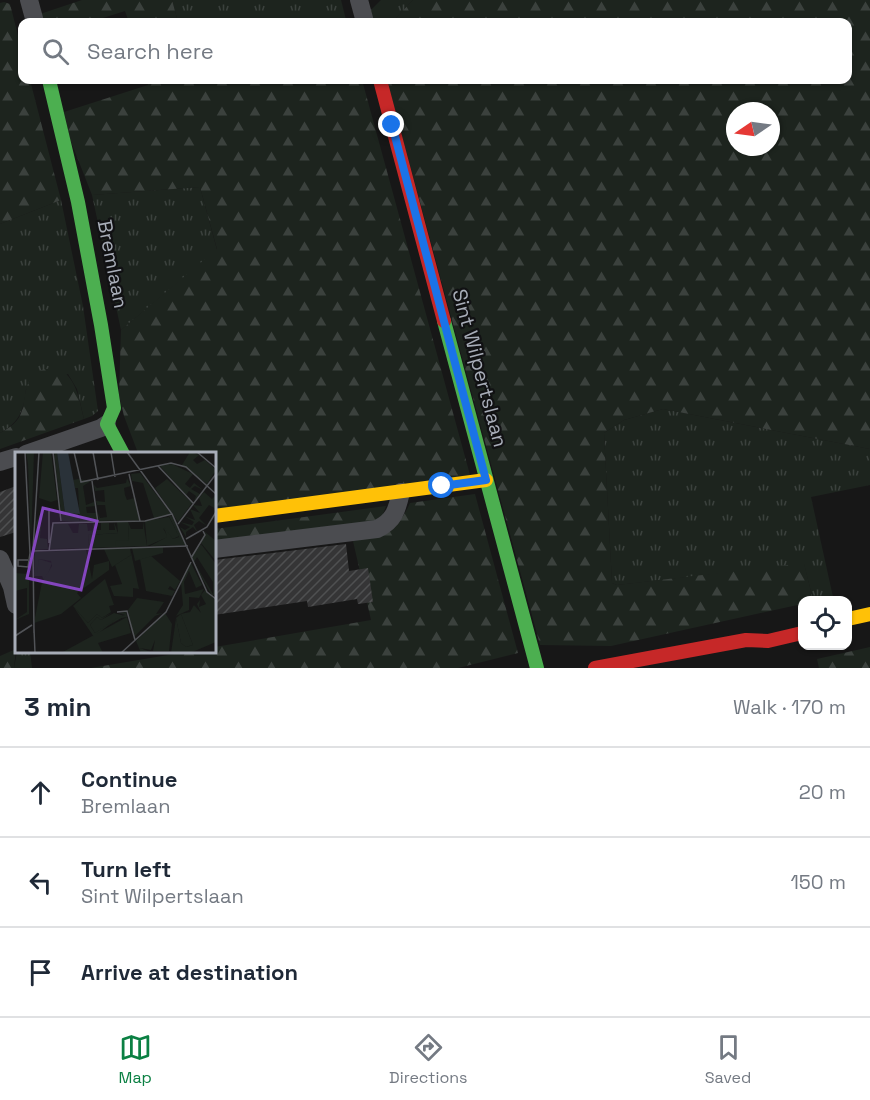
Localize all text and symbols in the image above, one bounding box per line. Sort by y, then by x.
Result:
search box [18,18,852,84]
icon: search [39,35,72,68]
text: Search here [87,37,214,65]
north arrow [726,102,780,156]
route end [378,111,404,137]
street label: Bremlaan [92,218,134,310]
street label: Sint Wilpertslaan [446,286,514,450]
inset map [15,452,216,653]
route start [428,472,454,498]
map controls [798,596,852,650]
button: locate [798,596,852,650]
text: 3 min [24,690,92,724]
text: Walk · 170 m [733,694,846,720]
text: Continue [81,765,177,793]
icon: ahead [24,776,57,809]
text: 20 m [799,779,846,805]
text: Bremlaan [81,793,171,819]
text: Turn left [81,855,171,883]
icon: left [24,866,57,899]
text: 150 m [791,869,846,895]
text: Sint Wilpertslaan [81,883,244,909]
icon: arrive [24,956,57,989]
text: Arrive at destination [81,958,298,986]
tab: Map [119,1031,152,1088]
tab: Directions [389,1031,468,1088]
tab: Saved [705,1031,751,1088]

